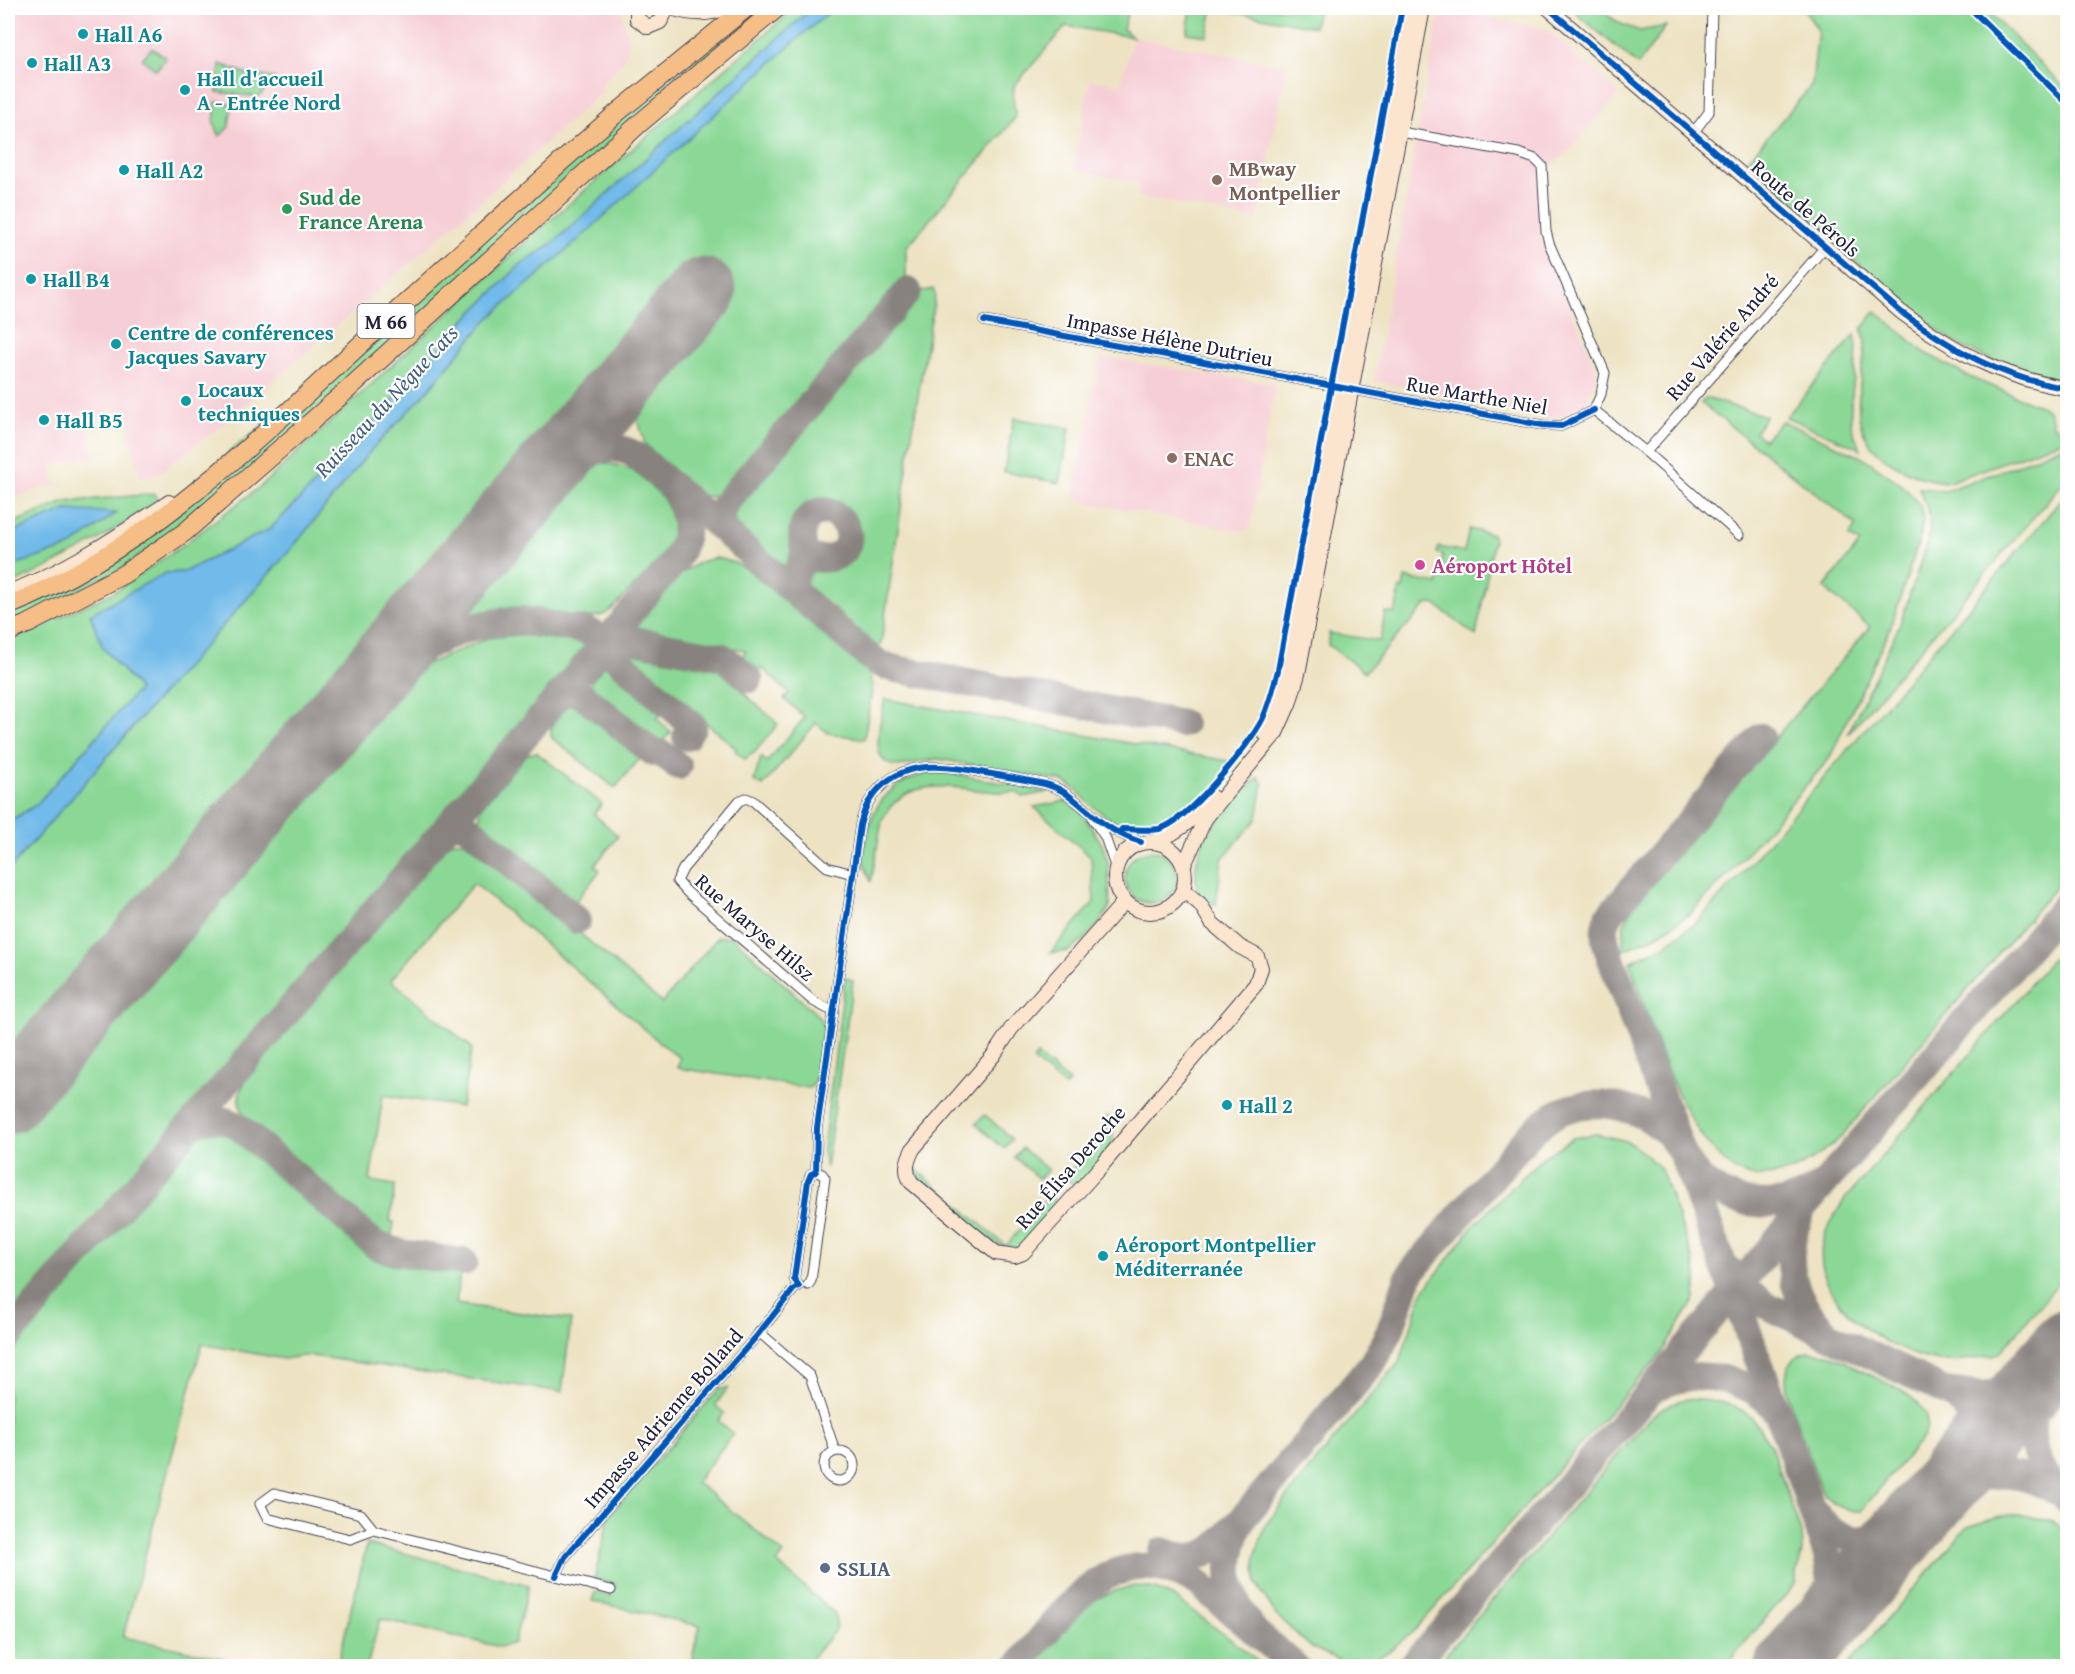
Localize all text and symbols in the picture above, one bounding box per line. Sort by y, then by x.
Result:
place label: Hall A6 [95,19,162,50]
marker: Hall A6 [76,27,90,41]
place label: Hall A3 [44,48,111,79]
marker: Hall A3 [25,56,39,70]
place label: Hall d'accueil A - Entrée Nord [197,63,340,118]
marker: Hall d'accueil A - Entrée Nord [178,83,192,97]
street label: Route de Pérols [1744,152,1868,264]
place label: MBway Montpellier [1229,153,1341,208]
place label: Hall A2 [136,155,203,186]
marker: Hall A2 [117,163,131,177]
marker: MBway Montpellier [1210,173,1224,187]
place label: Sud de France Arena [299,182,424,237]
marker: Sud de France Arena [280,202,294,216]
place label: Hall B4 [43,264,110,295]
street label: Rue Valérie André [1658,267,1786,407]
marker: Hall B4 [24,272,38,286]
road number: M 66 [358,304,414,338]
street label: Impasse Hélène Dutrieu [1064,304,1276,374]
place label: Centre de conférences Jacques Savary [125,317,334,372]
water label: Ruisseau du Nègue Cats [306,318,465,485]
marker: Centre de conférences Jacques Savary [109,337,123,351]
street label: Rue Marthe Niel [1404,367,1550,423]
place label: Locaux techniques [198,374,300,429]
marker: Locaux techniques [179,394,193,408]
place label: Hall B5 [56,405,123,436]
marker: Hall B5 [37,413,51,427]
place label: ENAC [1184,443,1234,474]
marker: ENAC [1165,451,1179,465]
place label: Aéroport Hôtel [1432,550,1573,581]
marker: Aéroport Hôtel [1413,558,1427,572]
street label: Rue Maryse Hilsz [688,866,822,988]
place label: Hall 2 [1239,1090,1293,1121]
street label: Rue Élisa Deroche [1007,1098,1133,1236]
marker: Hall 2 [1220,1098,1234,1112]
place label: Aéroport Montpellier Méditerranée [1115,1229,1316,1284]
marker: Aéroport Montpellier Méditerranée [1096,1249,1110,1263]
street label: Impasse Adrienne Bolland [576,1321,751,1515]
place label: SSLIA [837,1553,891,1584]
marker: SSLIA [818,1561,832,1575]

